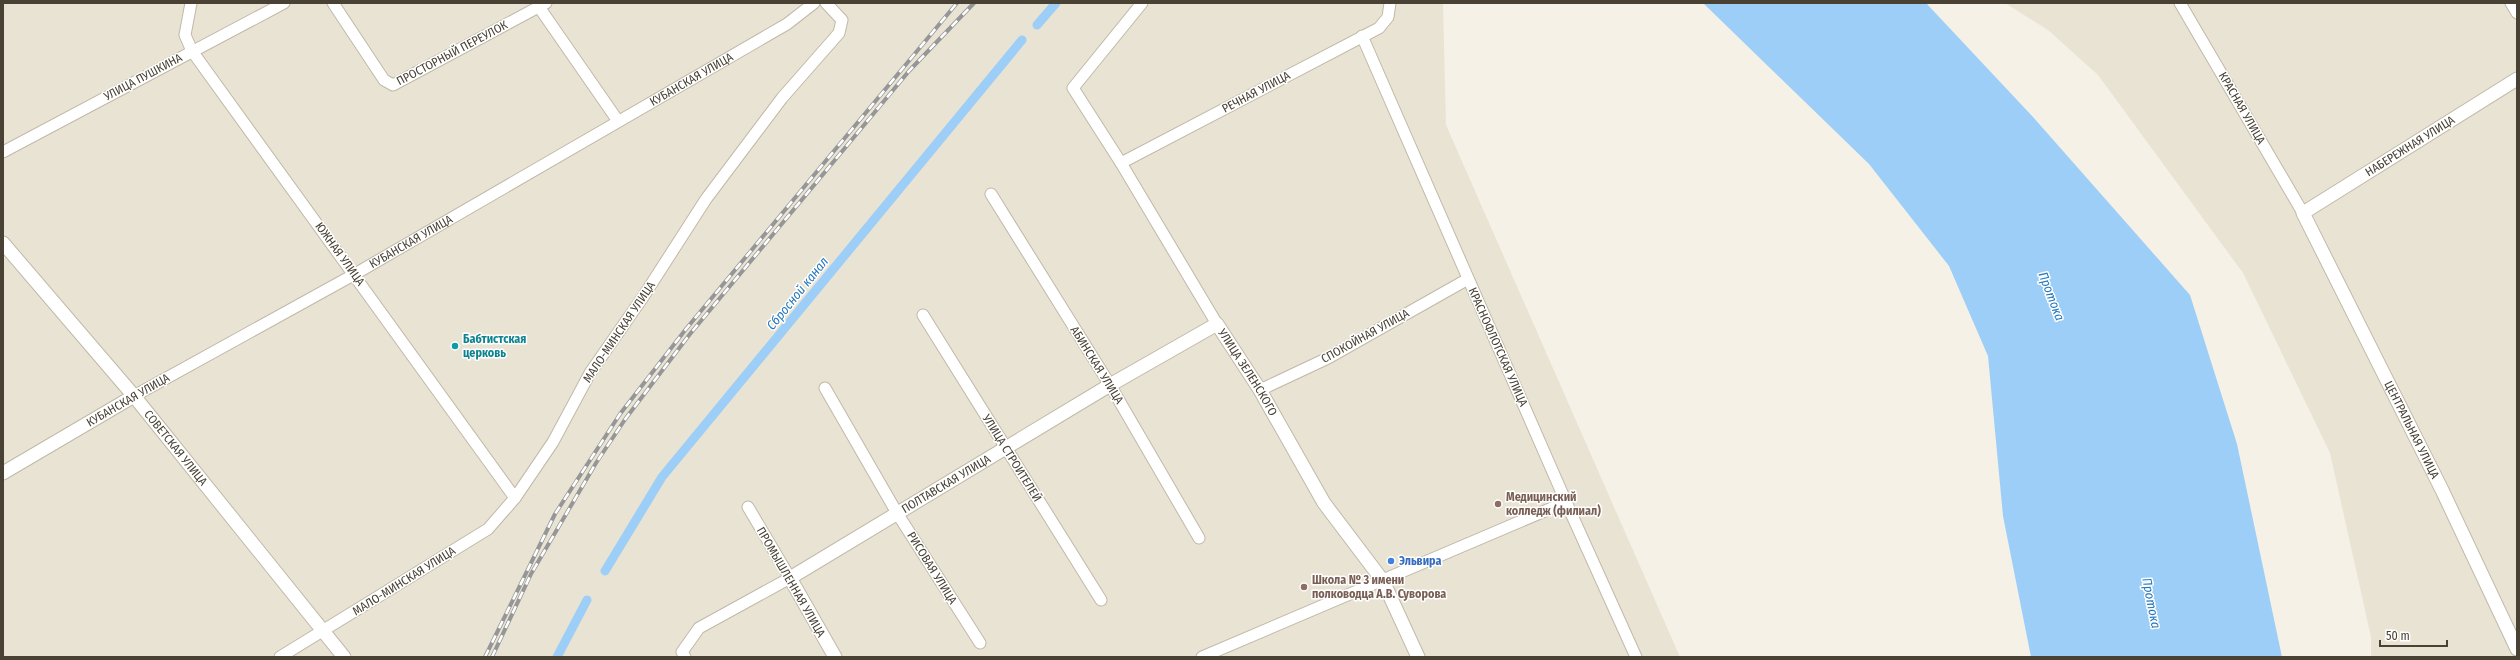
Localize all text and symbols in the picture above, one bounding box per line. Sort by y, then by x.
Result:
street label: ПРОСТОРНЫЙ ПЕРЕУЛОК [394,17,510,88]
street label: КУБАНСКАЯ УЛИЦА [647,49,736,109]
street label: УЛИЦА ПУШКИНА [101,50,185,104]
street label: РЕЧНАЯ УЛИЦА [1220,68,1293,116]
street label: КРАСНАЯ УЛИЦА [2216,70,2269,147]
street label: НАБЕРЕЖНАЯ УЛИЦА [2363,112,2458,179]
street label: КУБАНСКАЯ УЛИЦА [367,212,456,271]
street label: ЮЖНАЯ УЛИЦА [312,220,368,289]
water label: Сбросной канал [764,254,831,333]
water label: Протока [2035,270,2068,323]
street label: МАЛО-МИНСКАЯ УЛИЦА [580,278,658,385]
street label: КРАСНОФЛОТСКАЯ УЛИЦА [1465,285,1531,409]
street label: СПОКОЙНАЯ УЛИЦА [1318,305,1412,366]
street label: АБИНСКАЯ УЛИЦА [1068,324,1127,407]
street label: УЛИЦА ЗЕЛЕНСКОГО [1215,325,1280,418]
place label: Бабтистская церковь [463,332,526,360]
marker: Бабтистская церковь [450,341,460,351]
street label: КУБАНСКАЯ УЛИЦА [84,370,173,429]
street label: ЦЕНТРАЛЬНАЯ УЛИЦА [2381,379,2442,482]
street label: СОВЕТСКАЯ УЛИЦА [141,407,211,489]
street label: УЛИЦА СТРОИТЕЛЕЙ [979,410,1045,504]
street label: ПОЛТАВСКАЯ УЛИЦА [899,451,993,516]
place label: Медицинский колледж (филиал) [1506,490,1601,518]
marker: Медицинский колледж (филиал) [1493,499,1503,509]
street label: ПРОМЫШЛЕННАЯ УЛИЦА [754,525,829,640]
street label: РИСОВАЯ УЛИЦА [904,529,960,607]
street label: МАЛО-МИНСКАЯ УЛИЦА [350,543,459,618]
place label: Эльвира [1399,554,1442,568]
marker: Эльвира [1386,556,1396,566]
place label: Школа № 3 имени полководца А.В. Суворова [1312,573,1446,601]
water label: Протока [2139,577,2164,630]
marker: Школа № 3 имени полководца А.В. Суворова [1299,582,1309,592]
scale bar [2380,622,2447,648]
text: 50 m [2386,629,2410,643]

